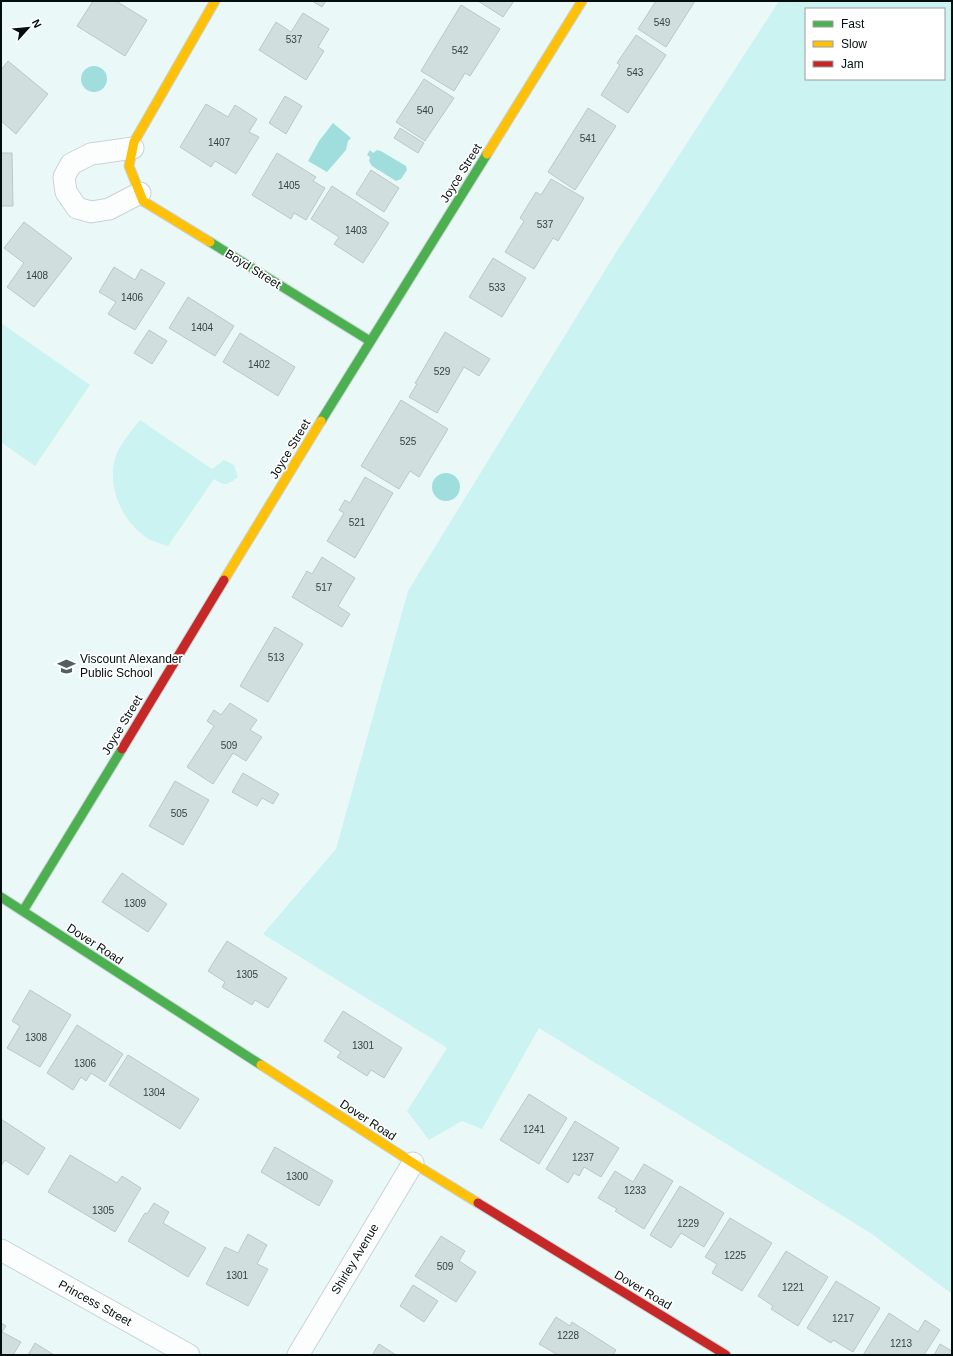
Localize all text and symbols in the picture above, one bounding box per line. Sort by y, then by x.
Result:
north arrow [8,8,48,48]
legend [805,8,945,80]
text: N [30,17,44,30]
house number: 549 [654,17,671,28]
text: Fast [841,17,865,31]
house number: 537 [286,34,303,45]
text: Slow [841,37,867,51]
house number: 542 [452,45,469,56]
text: Jam [841,57,864,71]
house number: 543 [627,67,644,78]
house number: 540 [417,105,434,116]
house number: 541 [580,133,597,144]
house number: 1407 [208,137,231,148]
street label: Joyce Street [437,140,485,205]
house number: 1405 [278,180,301,191]
house number: 537 [537,219,554,230]
house number: 1403 [345,225,368,236]
street label: Boyd Street [223,246,284,292]
house number: 1408 [26,270,49,281]
house number: 533 [489,282,506,293]
house number: 1406 [121,292,144,303]
house number: 1404 [191,322,214,333]
house number: 1402 [248,359,271,370]
house number: 529 [434,366,451,377]
street label: Joyce Street [267,416,314,481]
house number: 525 [400,436,417,447]
house number: 521 [349,517,366,528]
house number: 517 [316,582,333,593]
place label: Viscount Alexander Public School [80,652,183,680]
house number: 513 [268,652,285,663]
school or university icon: Viscount Alexander Public School [57,656,77,676]
street label: Joyce Street [99,692,146,757]
house number: 509 [221,740,238,751]
house number: 505 [171,808,188,819]
house number: 1309 [124,898,147,909]
street label: Dover Road [64,921,126,967]
house number: 1305 [236,969,259,980]
house number: 1308 [25,1032,48,1043]
house number: 1301 [352,1040,375,1051]
house number: 1306 [74,1058,97,1069]
house number: 1304 [143,1087,166,1098]
street label: Dover Road [337,1097,399,1143]
house number: 1241 [523,1124,546,1135]
house number: 1237 [572,1152,595,1163]
house number: 1300 [286,1171,309,1182]
house number: 1233 [624,1185,647,1196]
house number: 1305 [92,1205,115,1216]
house number: 1229 [677,1218,700,1229]
street label: Shirley Avenue [328,1221,382,1297]
house number: 1225 [724,1250,747,1261]
house number: 509 [437,1261,454,1272]
street label: Dover Road [612,1268,674,1312]
house number: 1301 [226,1270,249,1281]
street label: Princess Street [56,1277,135,1329]
house number: 1221 [782,1282,805,1293]
house number: 1217 [832,1313,855,1324]
house number: 1228 [557,1330,580,1341]
house number: 1213 [890,1338,913,1349]

